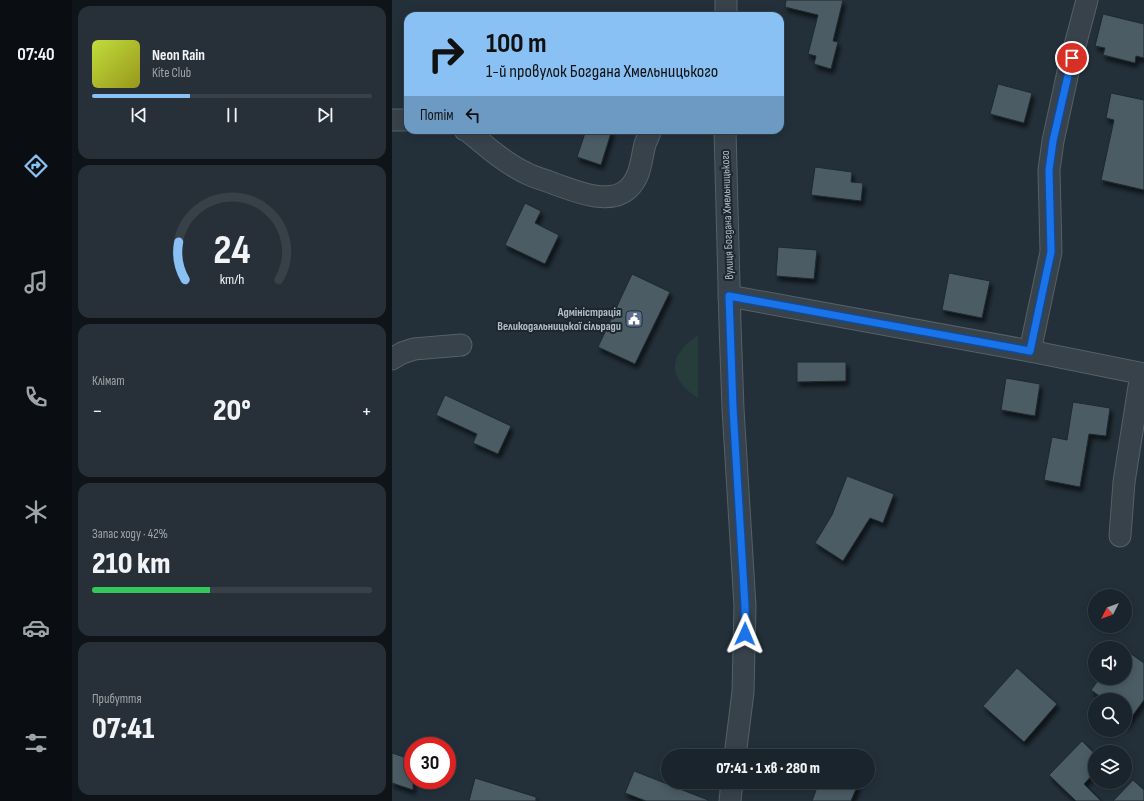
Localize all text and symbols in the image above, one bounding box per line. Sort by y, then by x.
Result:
text: 100 m [486,27,547,60]
icon: right [420,28,472,80]
pin [1055,41,1089,75]
text: 07:40 [17,44,55,65]
text: Neon Rain [152,46,205,65]
icon: arrive [1061,47,1083,69]
text: 1-й провулок Богдана Хмельницького [486,61,718,82]
text: Kite Club [152,65,191,81]
icon: previous [128,104,150,126]
icon: pause [221,104,243,126]
icon: next [314,104,336,126]
icon: left [462,104,484,126]
text: Потім [420,106,454,125]
street label: вулиця Богдана Хмельницького [718,150,737,280]
icon: directions [22,152,50,180]
text: 24 [213,225,251,274]
icon: music [22,268,50,296]
text: km/h [220,270,244,287]
place label: Адміністрація Великодальницької сільради [497,305,621,334]
public building icon: Адміністрація Великодальницької сільради [624,309,644,329]
text: Клімат [92,373,125,389]
icon: phone [22,383,50,411]
text: 20° [213,393,251,429]
text: − [92,398,103,425]
text: + [361,398,372,425]
icon: climate [22,498,50,526]
text: Запас ходу · 42% [92,526,168,542]
text: 210 km [92,546,171,582]
north arrow [1088,589,1132,633]
map controls [1088,589,1132,789]
position arrow [724,613,766,655]
icon: car [22,614,50,642]
button: sound [1088,641,1132,685]
text: Прибуття [92,691,142,707]
button: search [1088,693,1132,737]
text: 07:41 [92,711,154,747]
icon: filters [22,729,50,757]
speed limit sign: 30 [404,737,456,789]
button: layers [1088,745,1132,789]
text: 07:41 · 1 хв · 280 m [716,759,820,778]

